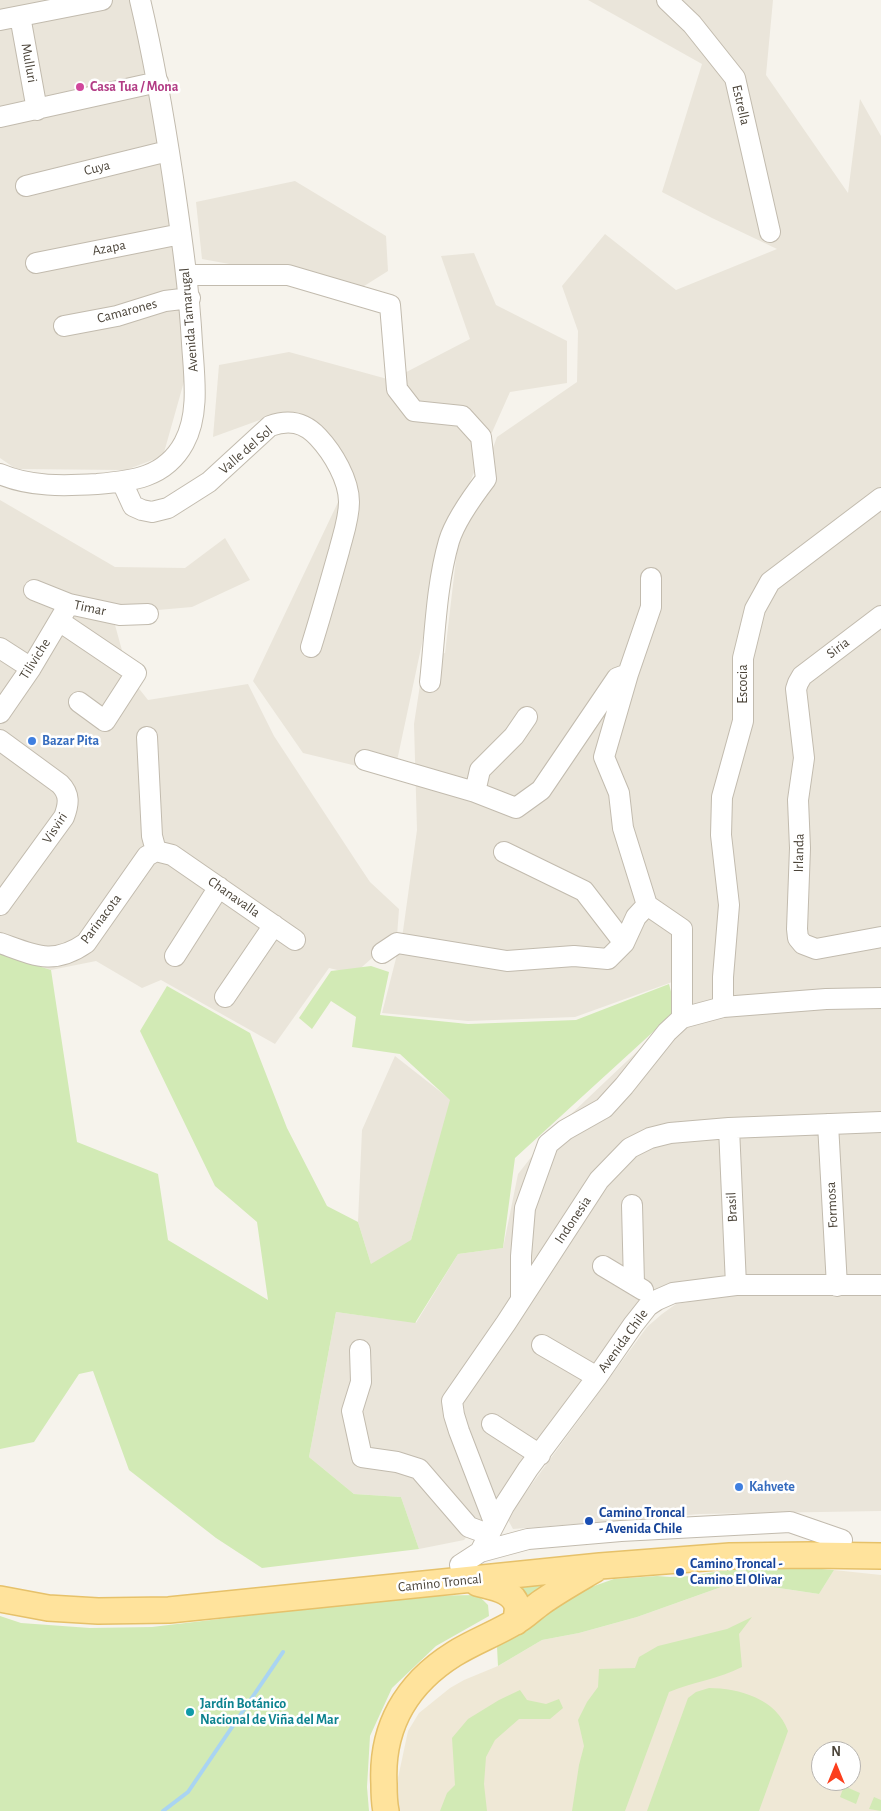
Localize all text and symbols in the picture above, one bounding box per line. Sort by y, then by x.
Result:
street label: Mulluri [17,42,41,84]
place label: Casa Tua / Mona [90,79,178,95]
marker: Casa Tua / Mona [74,81,86,93]
street label: Estrella [728,83,754,127]
street label: Cuya [82,157,112,179]
street label: Azapa [91,237,127,259]
street label: Avenida Tamarugal [176,267,202,373]
street label: Camarones [95,295,159,327]
street label: Valle del Sol [216,422,276,478]
street label: Timar [72,596,108,620]
street label: Siria [823,634,853,662]
street label: Tiliviche [16,635,54,683]
street label: Escocia [735,664,751,704]
place label: Bazar Pita [42,733,99,749]
marker: Bazar Pita [26,735,38,747]
street label: Visviri [39,809,71,847]
street label: Irlanda [790,833,808,873]
street label: Chanavalla [205,873,263,921]
street label: Parinacota [77,891,125,947]
street label: Formosa [822,1181,842,1229]
street label: Brasil [723,1191,741,1223]
street label: Indonesia [551,1193,595,1247]
street label: Avenida Chile [594,1306,652,1376]
place label: Kahvete [749,1479,795,1495]
marker: Kahvete [733,1481,745,1493]
place label: Camino Troncal - Avenida Chile [599,1505,685,1538]
marker: Camino Troncal - Avenida Chile [583,1515,595,1527]
place label: Camino Troncal - Camino El Olivar [690,1556,783,1588]
marker: Camino Troncal - Camino El Olivar [674,1566,686,1578]
street label: Camino Troncal [397,1570,483,1596]
place label: Jardín Botánico Nacional de Viña del Mar [200,1696,339,1728]
marker: Jardín Botánico Nacional de Viña del Mar [184,1706,196,1718]
north arrow [811,1741,861,1791]
text: N [831,1745,841,1759]

